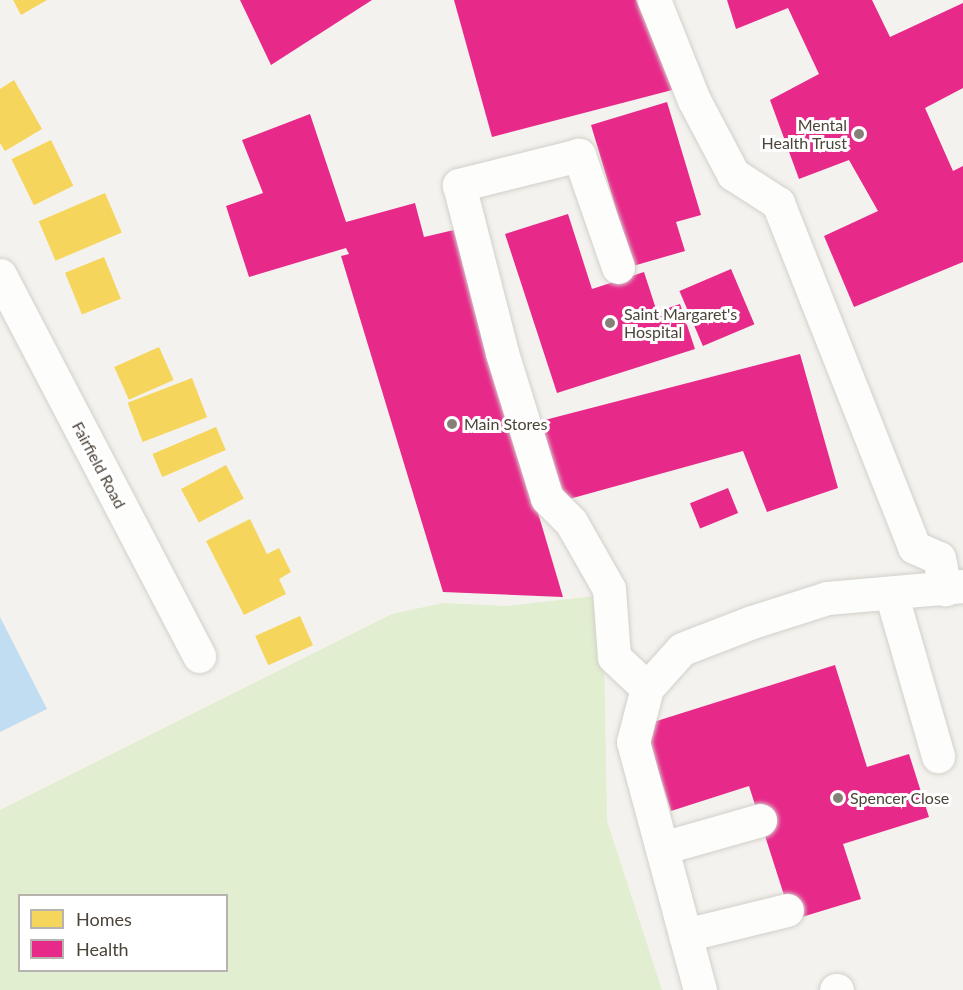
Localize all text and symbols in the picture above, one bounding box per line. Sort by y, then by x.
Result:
place label: Mental Health Trust [761,115,847,153]
marker: Mental Health Trust [852,127,866,141]
place label: Saint Margaret's Hospital [624,304,737,342]
marker: Saint Margaret's Hospital [601,314,619,332]
place label: Main Stores [464,414,547,434]
marker: Main Stores [445,417,459,431]
street label: Fairfield Road [68,418,130,512]
place label: Spencer Close [850,788,950,808]
marker: Spencer Close [831,791,845,805]
legend [18,894,228,972]
text: Homes [76,908,132,930]
text: Health [76,938,129,960]

